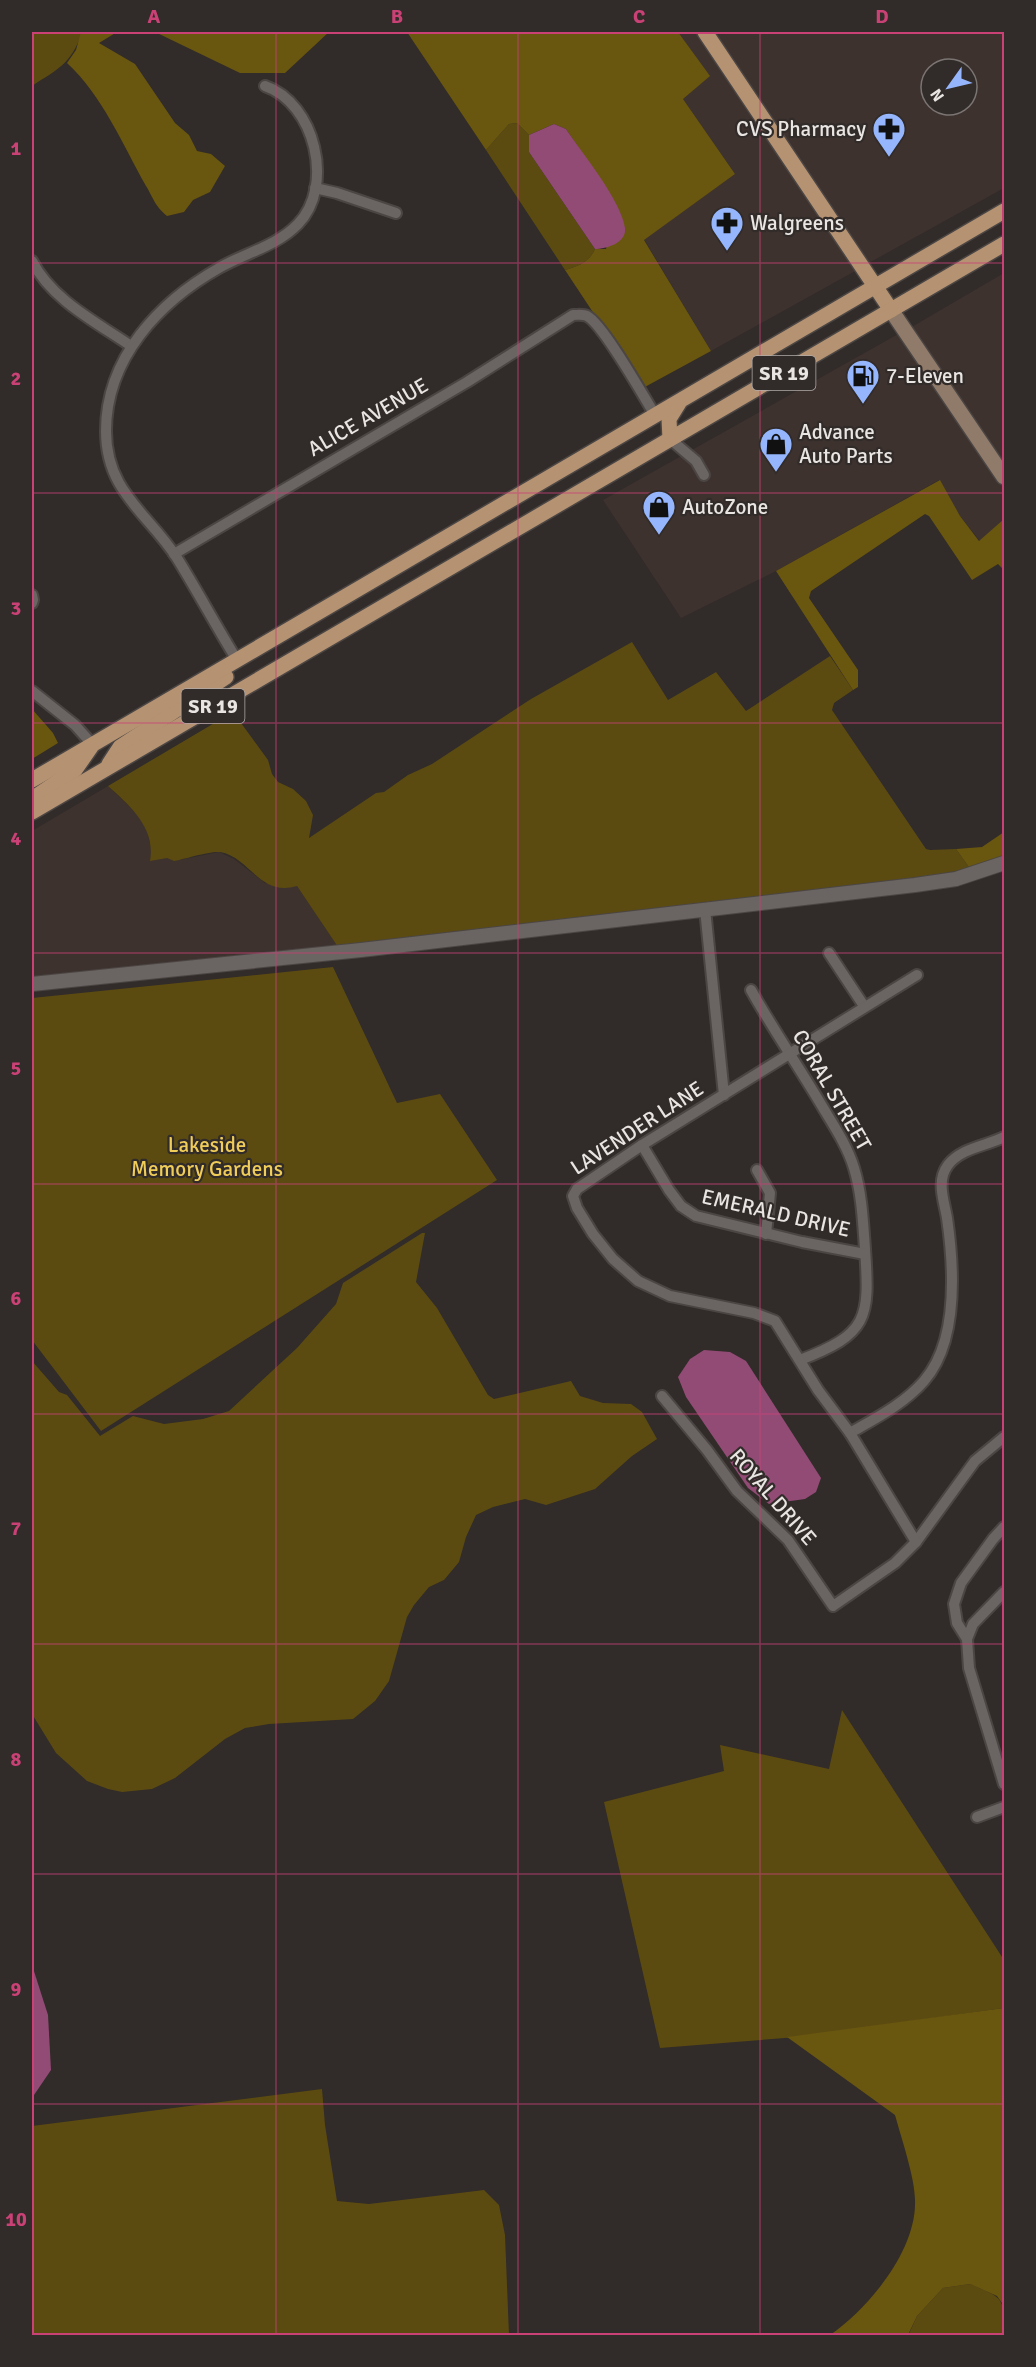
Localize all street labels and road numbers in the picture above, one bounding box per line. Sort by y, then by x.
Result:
road number: SR 19 [752,356,816,390]
street label: ALICE AVENUE [303,372,433,462]
road number: SR 19 [182,689,244,723]
street label: CORAL STREET [787,1025,877,1156]
street label: LAVENDER LANE [566,1075,708,1181]
street label: EMERALD DRIVE [699,1183,853,1243]
street label: ROYAL DRIVE [724,1443,822,1551]

